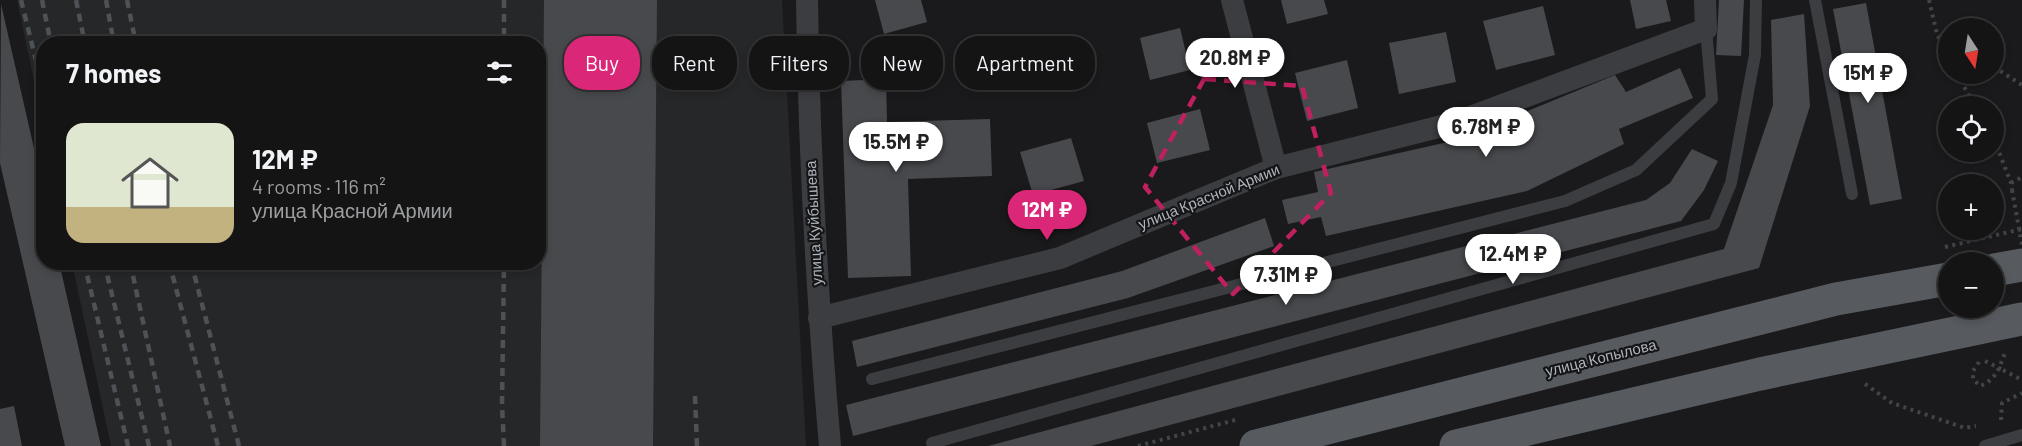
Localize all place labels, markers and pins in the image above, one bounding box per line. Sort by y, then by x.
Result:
pin: 20.8M ₽ [1180,38,1290,89]
pin: 15M ₽ [1826,53,1910,104]
pin: 6.78M ₽ [1431,107,1541,158]
pin: 15.5M ₽ [841,122,951,173]
pin: 12M ₽ [1005,190,1089,241]
pin: 12.4M ₽ [1458,234,1568,285]
pin: 7.31M ₽ [1231,255,1341,306]

